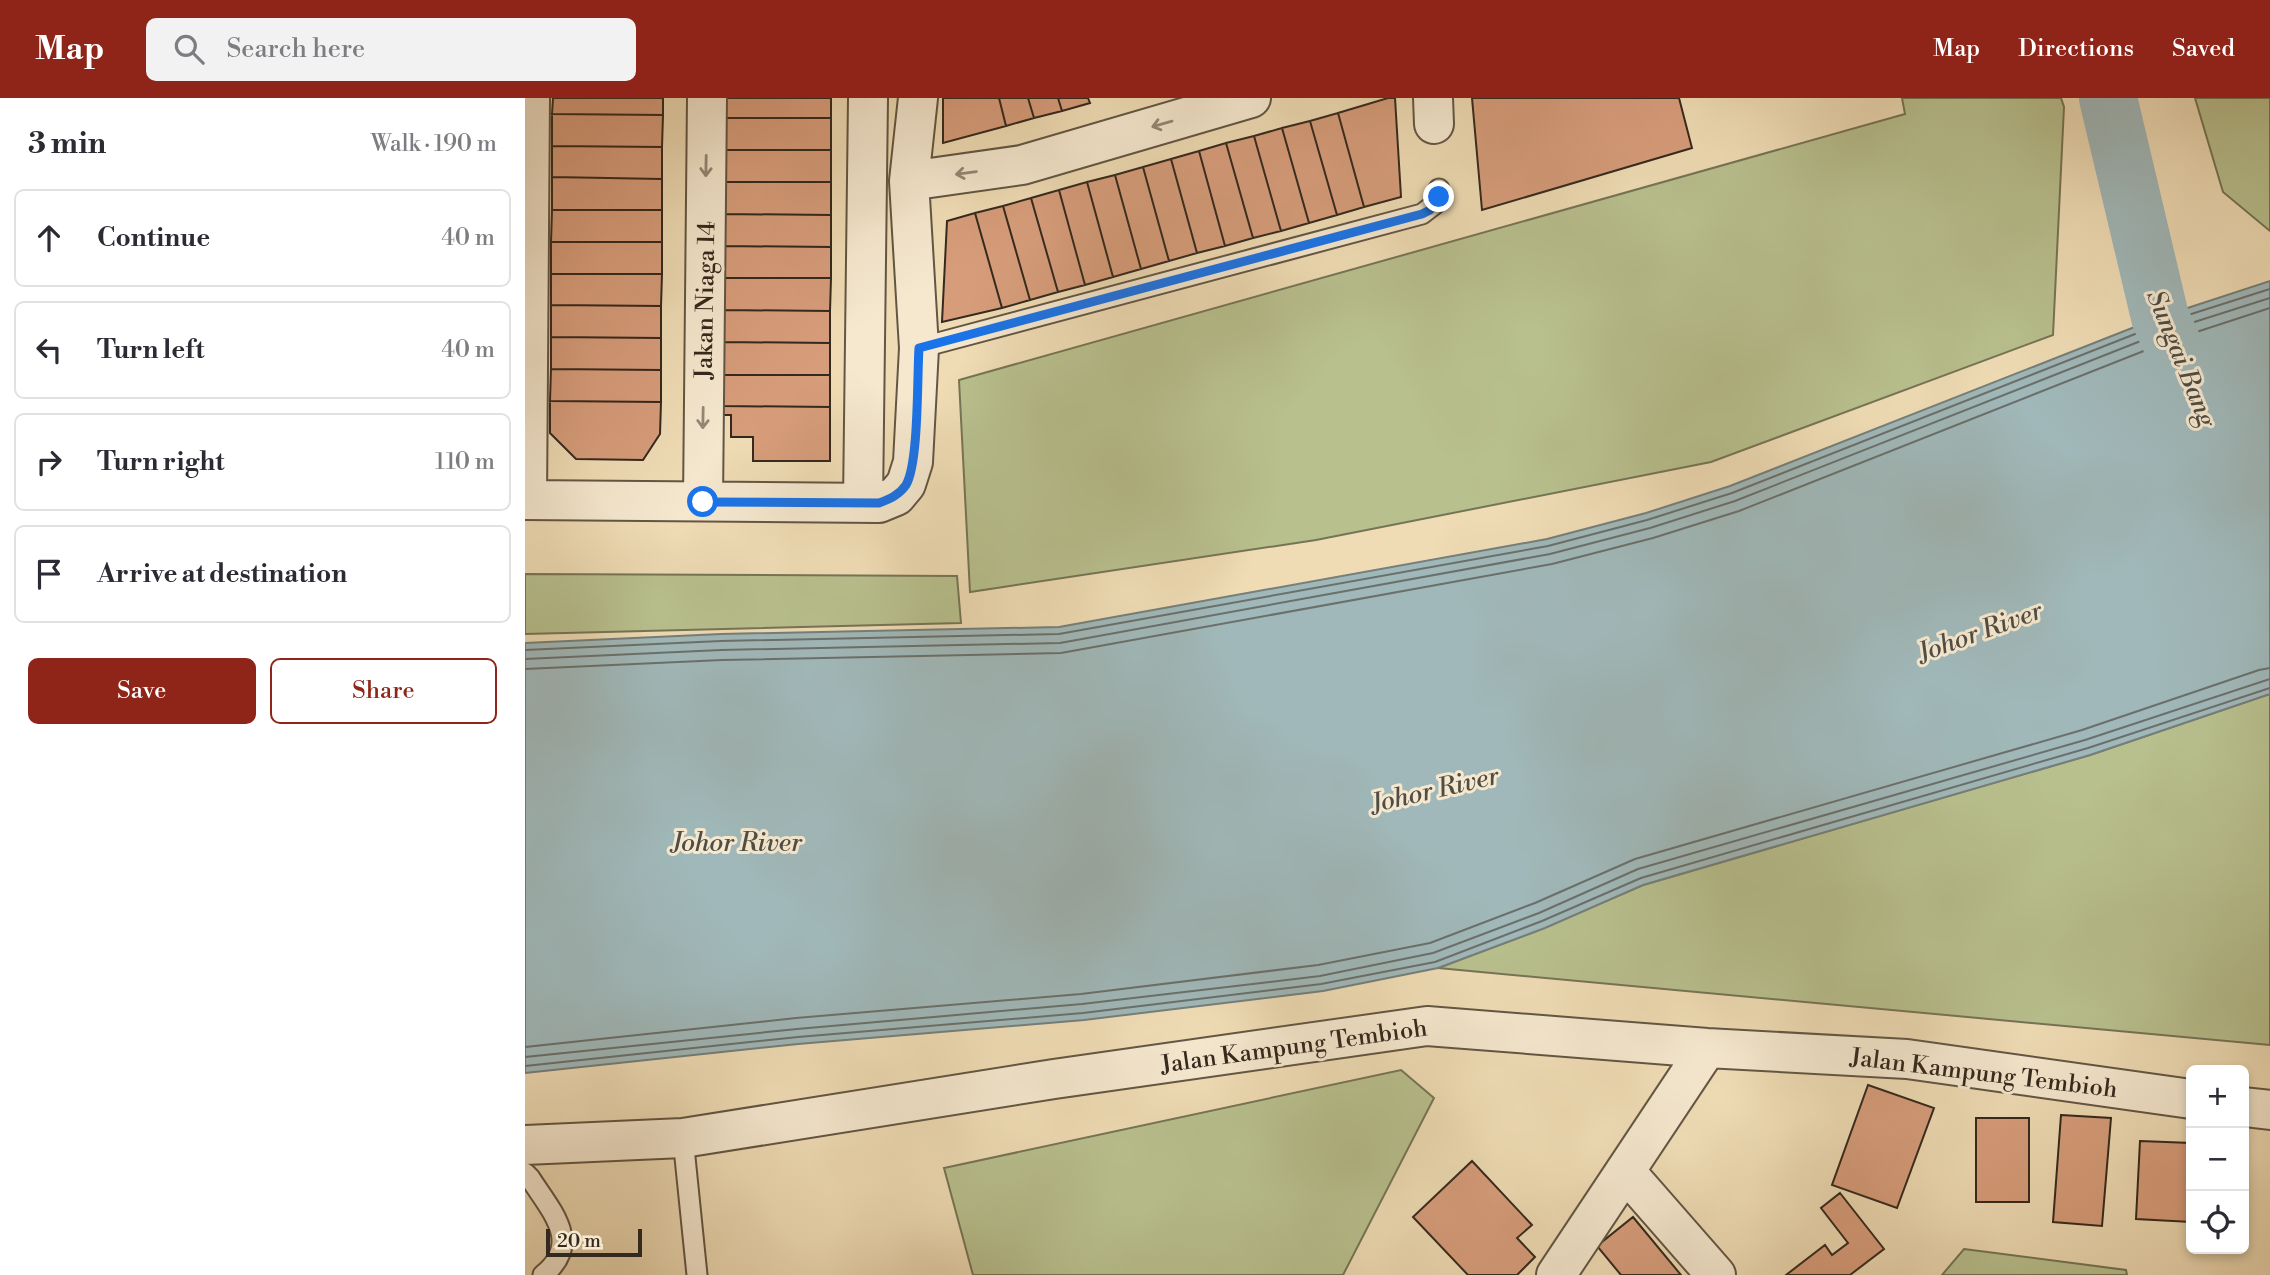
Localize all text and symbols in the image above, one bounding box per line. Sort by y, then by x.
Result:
search box [146,18,636,81]
text: Map [35,29,104,70]
icon: search [170,30,208,68]
text: Search here [226,33,365,65]
text: Map [1933,34,1980,64]
text: Directions [2018,34,2134,64]
text: Saved [2172,34,2235,64]
one-way arrow [1152,119,1174,132]
text: 3 min [28,125,106,163]
text: Walk · 190 m [371,130,497,158]
one-way arrow [699,154,713,177]
one-way arrow [955,167,978,180]
route end [1423,181,1454,212]
icon: ahead [30,219,68,257]
street label: Jakan Niaga 14 [690,221,722,380]
text: Continue [97,222,210,254]
text: 40 m [441,224,495,252]
water label: Sungai Bang [2139,285,2224,433]
icon: left [30,331,68,369]
text: Turn left [97,334,205,366]
text: 40 m [441,336,495,364]
one-way arrow [697,406,710,429]
icon: right [30,443,68,481]
text: Turn right [97,446,225,478]
text: 110 m [435,448,495,476]
route start [687,486,718,517]
icon: arrive [30,555,68,593]
text: Arrive at destination [97,558,347,590]
water label: Johor River [1911,594,2048,670]
button: Save [28,658,256,724]
button: Share [270,658,497,724]
water label: Johor River [1365,760,1503,821]
water label: Johor River [669,827,803,859]
street label: Jalan Kampung Tembioh [1158,1013,1429,1081]
street label: Jalan Kampung Tembioh [1848,1043,2119,1105]
map controls [2186,1065,2249,1254]
button: + [2186,1065,2249,1128]
button: − [2186,1128,2249,1191]
button: locate [2186,1191,2249,1254]
scale bar [546,1226,642,1258]
text: 20 m [557,1229,601,1253]

